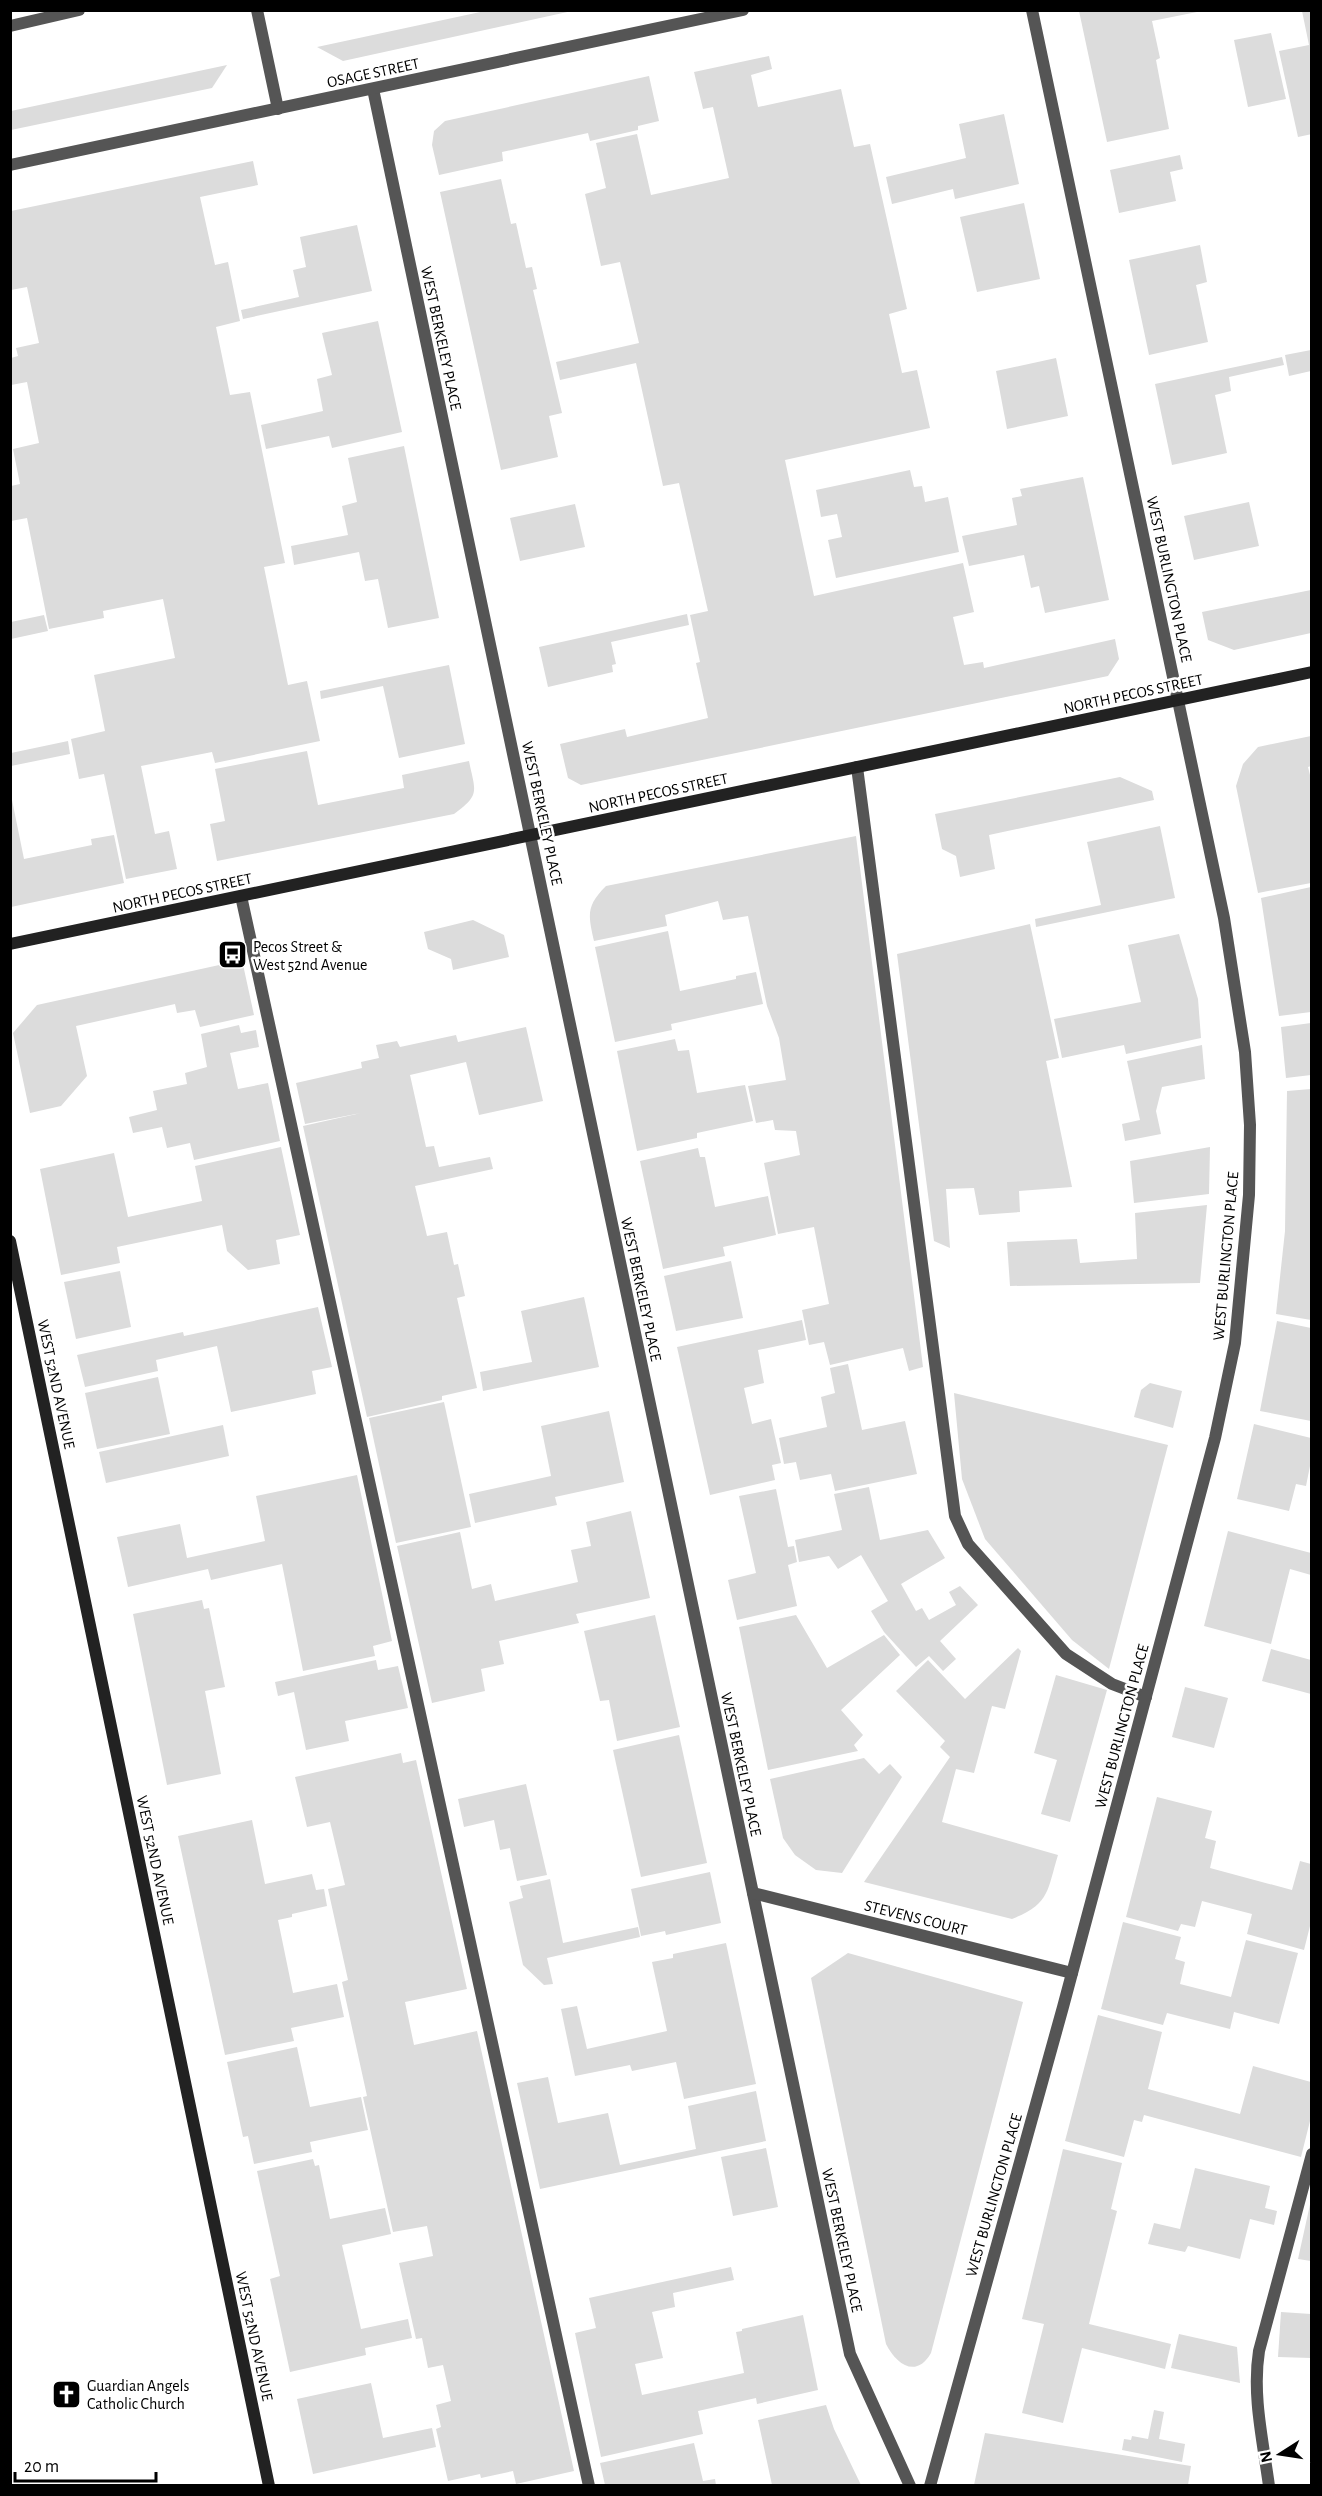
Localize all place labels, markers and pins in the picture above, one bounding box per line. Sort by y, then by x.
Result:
bus stop icon: Pecos Street & West 52nd Avenue [216,939,248,971]
place label: Pecos Street & West 52nd Avenue [253,939,367,973]
church icon: Guardian Angels Catholic Church [50,2378,82,2410]
place label: Guardian Angels Catholic Church [87,2378,190,2412]

